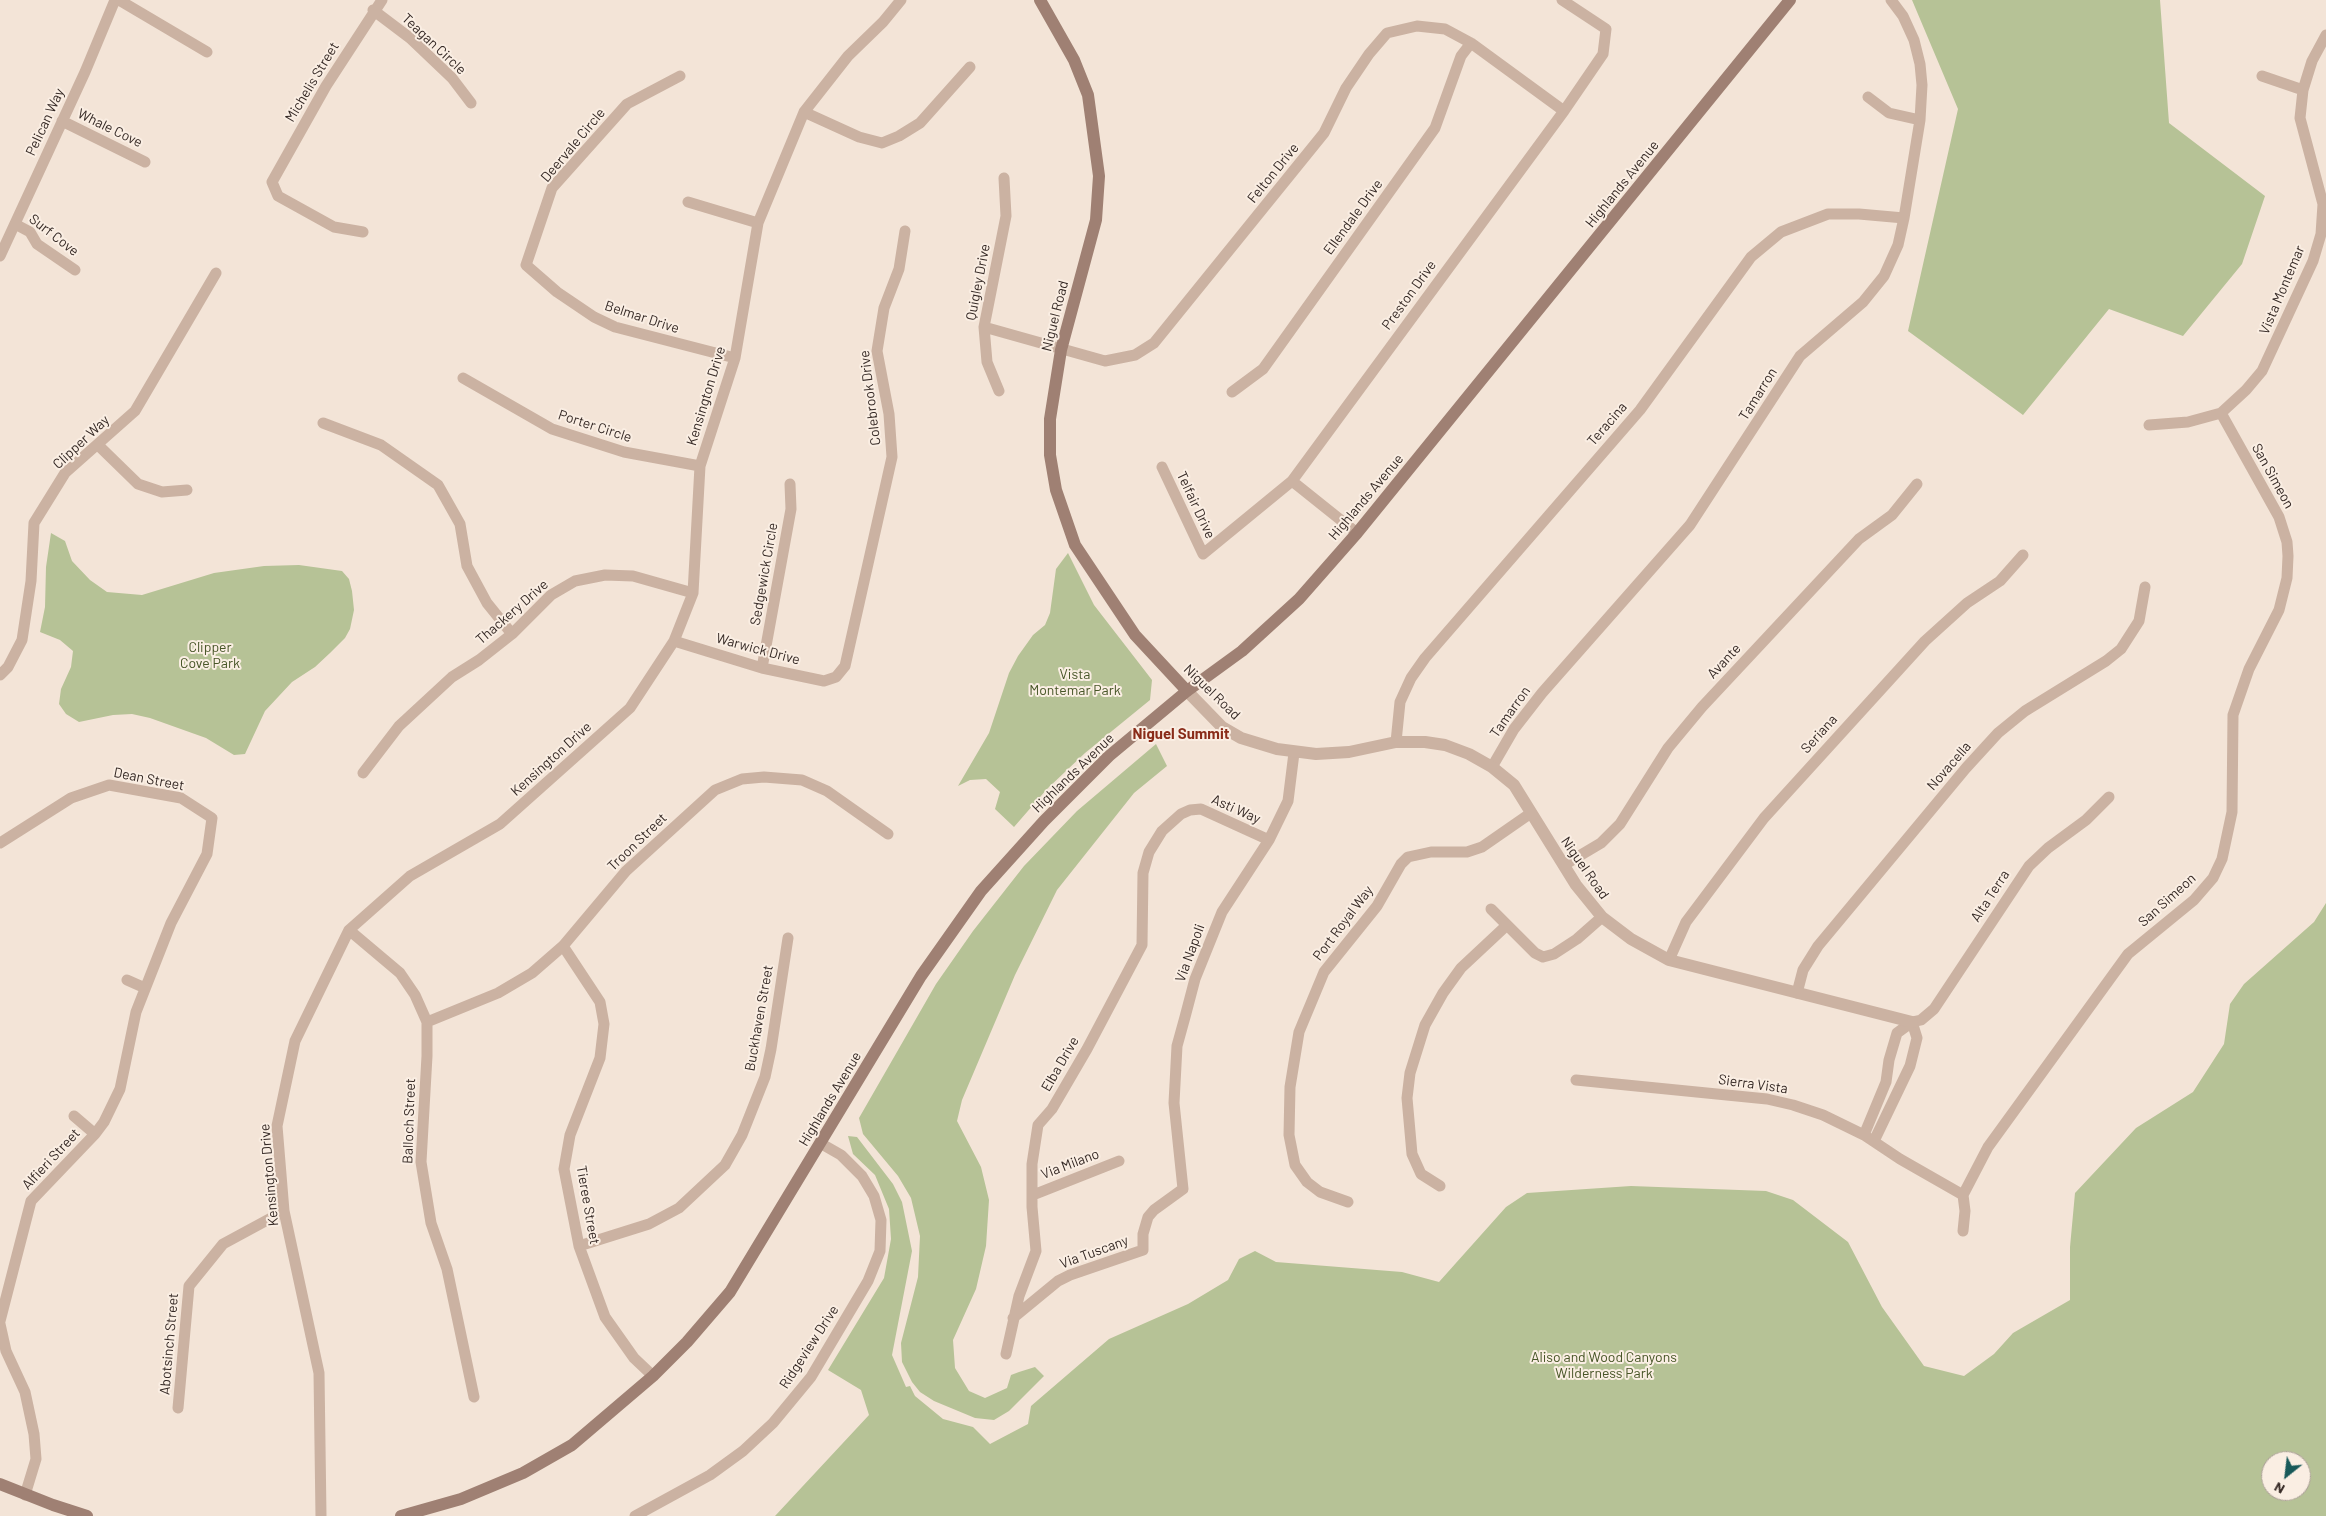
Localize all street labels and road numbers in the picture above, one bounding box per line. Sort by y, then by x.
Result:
street label: Teagan Circle [398,10,470,78]
street label: Michelis Street [282,39,342,125]
street label: Pelican Way [22,86,68,158]
street label: Whale Cove [75,105,145,151]
street label: Deervale Circle [537,105,609,185]
street label: Highlands Avenue [1582,137,1662,231]
street label: Felton Drive [1244,140,1302,206]
street label: Ellendale Drive [1320,176,1386,258]
street label: Surf Cove [26,210,82,260]
street label: Quigley Drive [962,242,994,322]
street label: Vista Montemar [2256,243,2308,337]
street label: Preston Drive [1378,257,1440,333]
street label: Niguel Road [1038,279,1072,353]
street label: Belmar Drive [603,297,681,337]
street label: Kensington Drive [683,344,729,448]
street label: Colebrook Drive [856,349,884,447]
street label: Tamarron [1735,365,1781,423]
street label: Teracina [1584,399,1630,449]
street label: Porter Circle [556,406,634,446]
street label: Clipper Way [49,412,113,472]
street label: San Simeon [2248,441,2298,511]
street label: Highlands Avenue [1325,451,1407,543]
street label: Telfair Drive [1173,469,1219,541]
street label: Sedgewick Circle [747,521,781,627]
street label: Thackery Drive [472,576,552,648]
street label: Warwick Drive [714,630,802,668]
street label: Avante [1704,640,1744,682]
street label: Niguel Road [1180,661,1244,723]
street label: Tamarron [1486,683,1534,741]
street label: Seriana [1797,711,1841,757]
street label: Kensington Drive [507,718,595,800]
street label: Highlands Avenue [1029,730,1117,816]
street label: Novacella [1923,738,1975,794]
street label: Dean Street [112,764,186,794]
street label: Asti Way [1209,791,1263,827]
street label: Troon Street [604,810,670,874]
street label: Niguel Road [1557,834,1613,902]
street label: Alta Terra [1967,867,2013,925]
street label: San Simeon [2135,870,2199,930]
street label: Port Royal Way [1309,882,1377,964]
street label: Via Napoli [1172,922,1208,984]
street label: Buckhaven Street [741,964,777,1072]
street label: Elba Drive [1038,1034,1082,1094]
street label: Highlands Avenue [795,1049,865,1149]
street label: Sierra Vista [1717,1071,1789,1097]
street label: Balloch Street [399,1078,419,1164]
street label: Kensington Drive [256,1123,282,1227]
street label: Alfieri Street [18,1125,84,1193]
street label: Via Milano [1039,1145,1101,1183]
street label: Tieree Street [573,1164,603,1246]
street label: Via Tuscany [1057,1232,1131,1272]
street label: Abotsinch Street [156,1292,182,1396]
street label: Ridgeview Drive [776,1302,842,1392]

